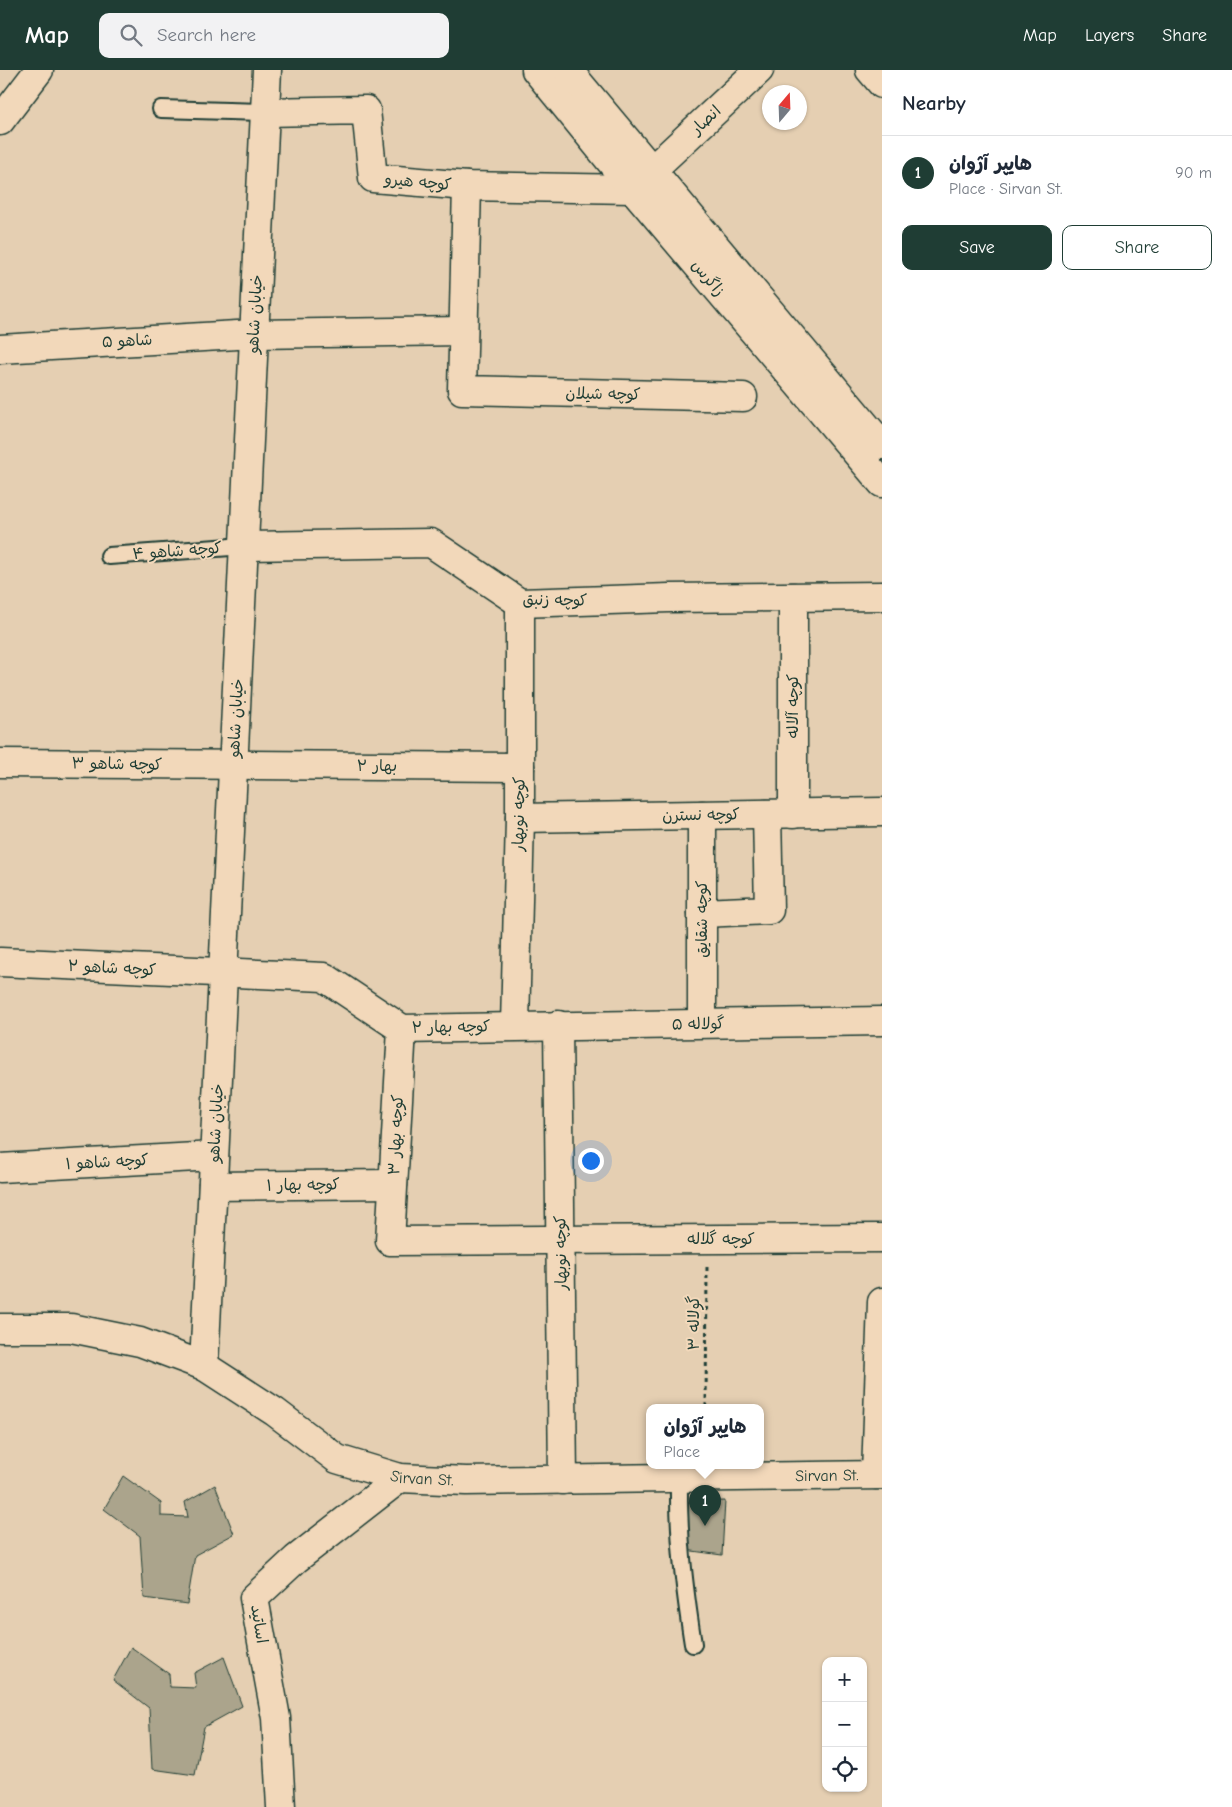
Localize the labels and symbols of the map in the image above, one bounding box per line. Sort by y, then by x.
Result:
north arrow [762,85,807,130]
street label: انصار [686,102,725,140]
street label: کوچه هیرو [382,170,452,195]
street label: زاگرس [688,256,729,300]
street label: خیابان شاهو [244,274,267,356]
street label: شاهو ۵ [101,331,153,352]
street label: کوچه شیلان [565,384,641,405]
street label: کوچه شاهو ۴ [132,539,222,564]
street label: کوچه زنبق [523,590,588,611]
street label: کوچه آلاله [784,674,803,738]
street label: خیابان شاهو [225,678,248,760]
street label: کوچه شاهو ۳ [72,754,163,775]
street label: بهار ۲ [357,757,397,775]
street label: کوچه نوبهار [509,776,530,853]
street label: کوچه نسترن [662,805,740,826]
street label: کوچه شقایق [693,880,712,958]
street label: کوچه شاهو ۲ [67,957,157,980]
street label: گولاله ۵ [671,1014,725,1034]
street label: کوچه بهار ۲ [412,1017,491,1038]
street label: خیابان شاهو [205,1083,228,1165]
street label: کوچه بهار ۳ [385,1094,408,1176]
your location [578,1148,604,1174]
street label: کوچه شاهو ۱ [65,1151,149,1174]
street label: کوچه بهار ۱ [266,1175,340,1196]
street label: کوچه نوبهار [551,1215,572,1292]
street label: کوچه گلاله [687,1229,755,1249]
street label: گولاله ۳ [684,1295,704,1350]
street label: Sirvan St. [795,1466,859,1485]
street label: Sirvan St. [388,1467,454,1489]
pin: 1 [689,1485,721,1526]
street label: اساتید [247,1603,271,1645]

